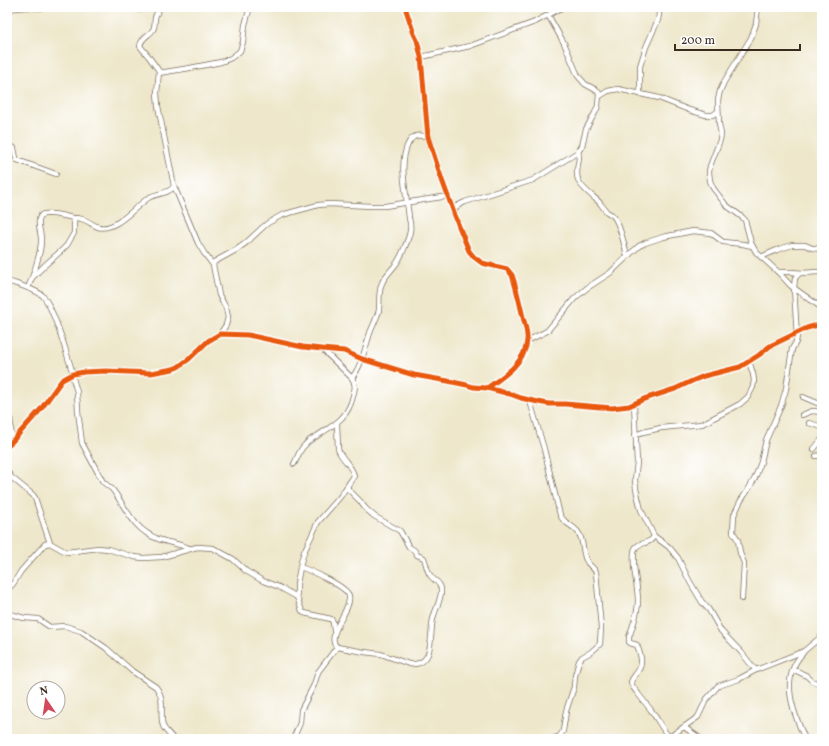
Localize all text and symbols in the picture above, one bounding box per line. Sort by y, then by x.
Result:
scale bar [675,26,800,52]
text: 200 m [681,33,715,49]
north arrow [26,680,66,720]
text: N [39,684,50,700]

